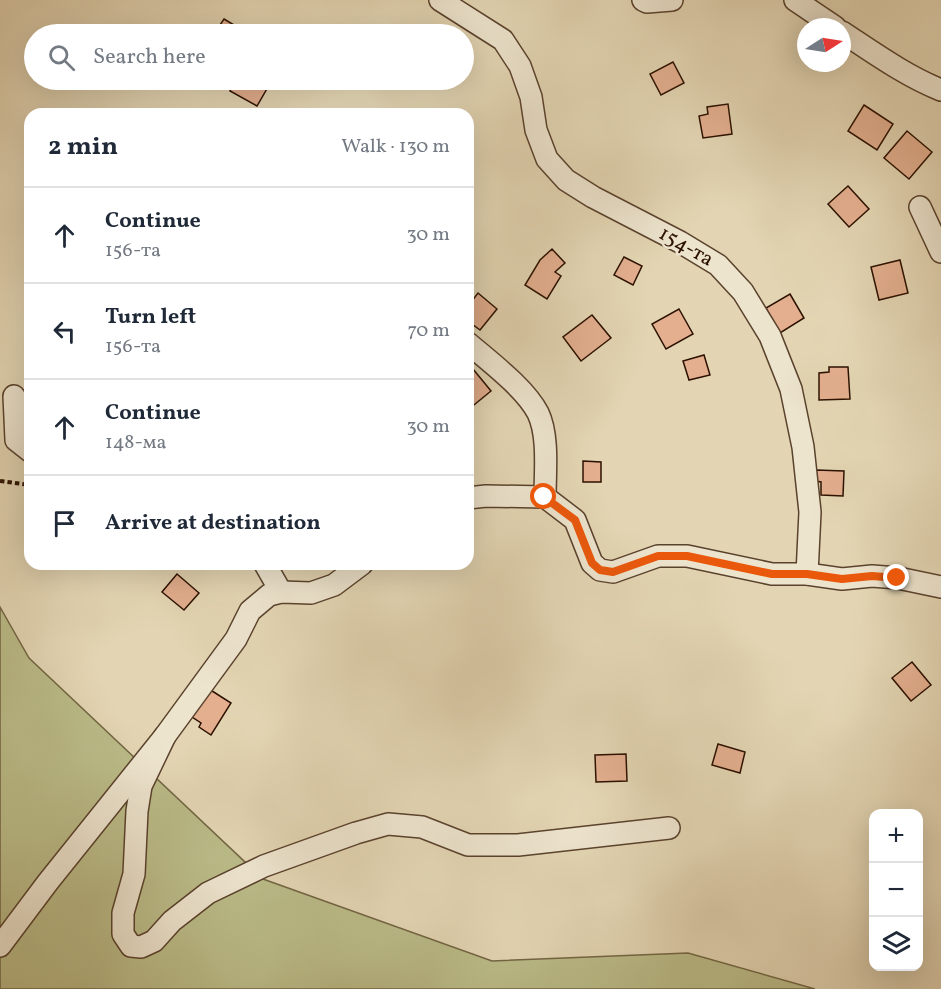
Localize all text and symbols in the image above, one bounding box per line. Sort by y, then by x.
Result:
north arrow [797,18,851,72]
search box [24,24,474,90]
icon: search [45,41,78,74]
text: Search here [93,42,206,73]
text: 2 min [48,129,118,165]
text: Walk · 130 m [341,133,450,161]
text: Continue [105,206,201,237]
icon: ahead [48,219,81,252]
street label: 154-та [653,220,719,274]
text: 30 m [406,221,450,249]
text: 156-та [105,237,161,265]
text: Turn left [105,302,196,333]
icon: left [48,315,81,348]
text: 70 m [407,317,450,345]
text: 156-та [105,333,161,361]
text: Continue [105,398,201,429]
icon: ahead [48,411,81,444]
text: 30 m [406,413,450,441]
text: 148-ма [105,429,167,457]
route start [530,483,556,509]
icon: arrive [48,507,81,540]
text: Arrive at destination [105,508,321,539]
route end [883,564,909,590]
map controls [869,809,923,971]
button: + [869,809,923,863]
button: − [869,863,923,917]
button: layers [869,917,923,971]

